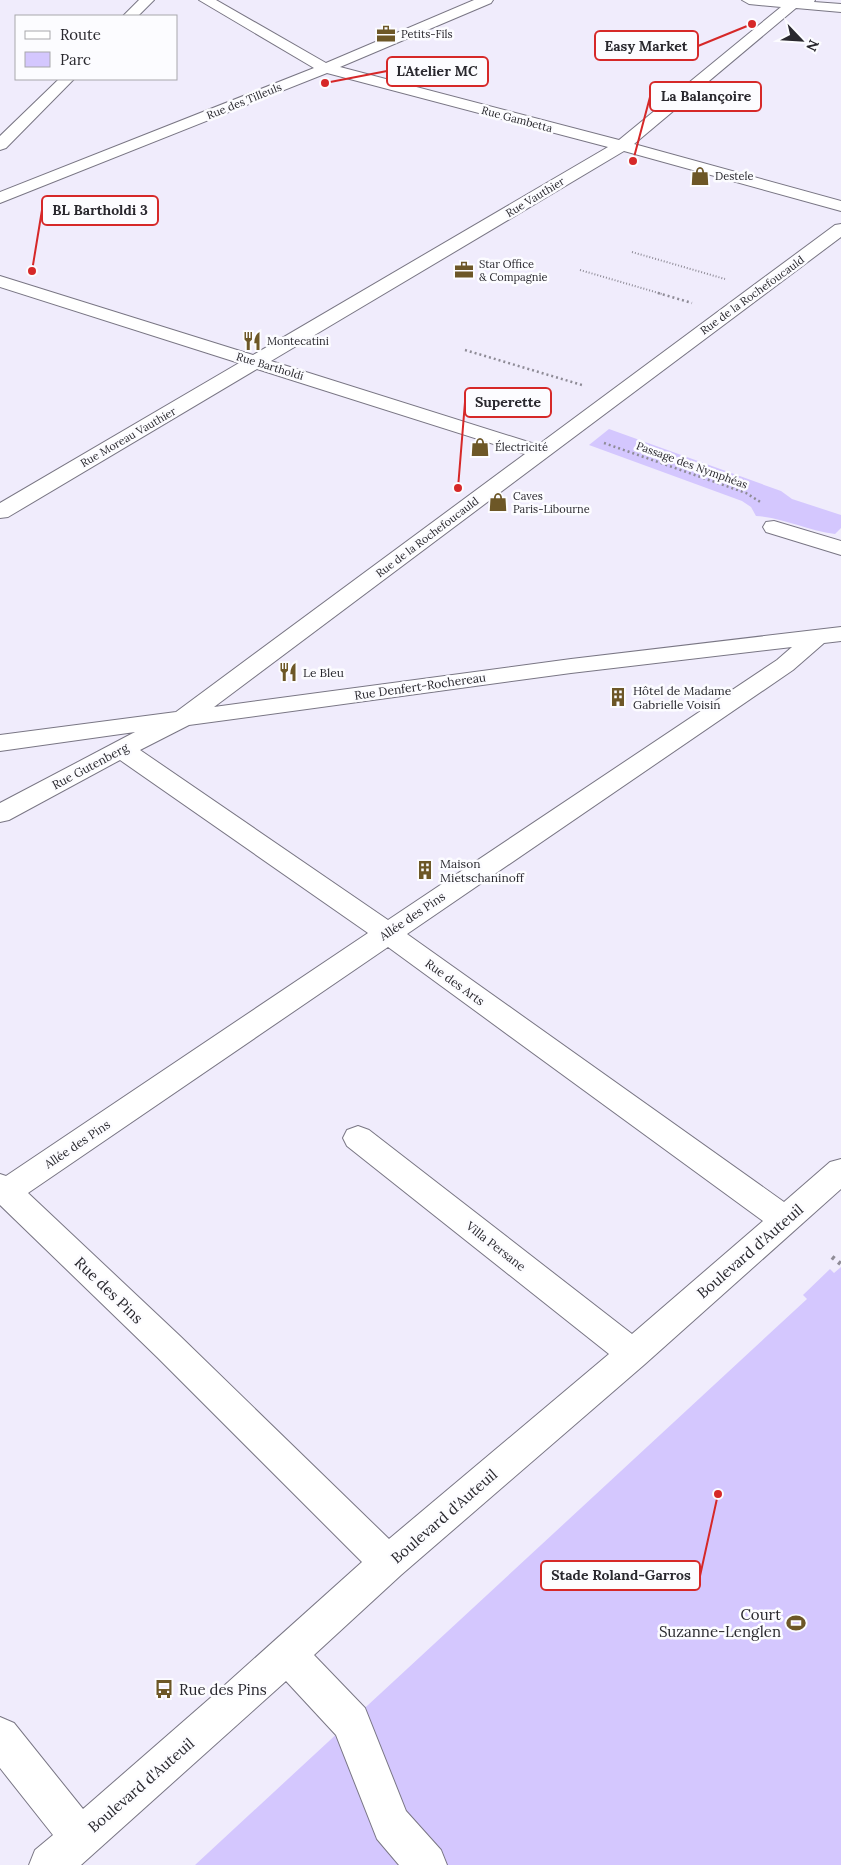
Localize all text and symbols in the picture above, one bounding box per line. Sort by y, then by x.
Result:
legend [15,15,178,80]
north arrow [776,15,826,65]
office icon: Petits-Fils [375,23,397,45]
text: Route [60,25,101,44]
place label: Petits-Fils [401,27,453,41]
callout: Easy Market [595,31,698,60]
text: Easy Market [605,37,688,55]
text: N [802,37,823,54]
text: Parc [60,50,91,69]
callout: L'Atelier MC [387,57,488,86]
text: L'Atelier MC [396,62,478,80]
street label: Rue des Tilleuls [204,80,284,122]
callout: La Balançoire [650,82,761,111]
text: La Balançoire [661,87,752,105]
street label: Rue Gambetta [480,103,554,135]
shop icon: Destele [689,165,711,187]
place label: Destele [715,169,753,183]
street label: Rue Vauthier [503,174,567,220]
callout: BL Bartholdi 3 [42,196,158,225]
text: BL Bartholdi 3 [52,201,148,219]
street label: Rue de la Rochefoucauld [697,252,807,337]
place label: Star Office & Compagnie [479,257,548,284]
office icon: Star Office & Compagnie [453,259,475,281]
restaurant icon: Montecatini [241,330,263,352]
place label: Montecatini [267,334,329,348]
street label: Rue Bartholdi [235,349,305,383]
callout: Superette [465,388,551,417]
text: Superette [475,393,542,411]
street label: Rue Moreau Vauthier [78,404,179,470]
shop icon: Électricité [469,436,491,458]
street label: Passage des Nymphéas [634,438,750,492]
place label: Électricité [495,440,548,454]
place label: Caves Paris-Libourne [513,489,590,516]
shop icon: Caves Paris-Libourne [487,491,509,513]
street label: Rue de la Rochefoucauld [373,493,482,580]
restaurant icon: Le Bleu [277,661,299,683]
place label: Le Bleu [303,665,344,680]
street label: Rue Denfert-Rochereau [353,669,487,703]
place label: Hôtel de Madame Gabrielle Voisin [633,683,732,712]
building icon: Hôtel de Madame Gabrielle Voisin [607,686,629,708]
street label: Rue Gutenberg [49,739,131,792]
place label: Maison Mietschaninoff [440,856,525,885]
building icon: Maison Mietschaninoff [414,859,436,881]
street label: Allée des Pins [375,888,448,944]
street label: Rue des Arts [422,955,488,1009]
street label: Allée des Pins [40,1116,113,1172]
street label: Boulevard d'Auteuil [693,1200,807,1302]
street label: Villa Persane [463,1218,529,1274]
street label: Rue des Pins [71,1253,147,1327]
street label: Boulevard d'Auteuil [387,1465,501,1567]
callout: Stade Roland-Garros [541,1561,700,1590]
text: Stade Roland-Garros [551,1566,691,1584]
place label: Court Suzanne-Lenglen [659,1605,781,1641]
sports icon: Court Suzanne-Lenglen [785,1612,807,1634]
bus stop icon: Rue des Pins [153,1678,175,1700]
place label: Rue des Pins [179,1680,267,1699]
street label: Boulevard d'Auteuil [84,1734,198,1836]

